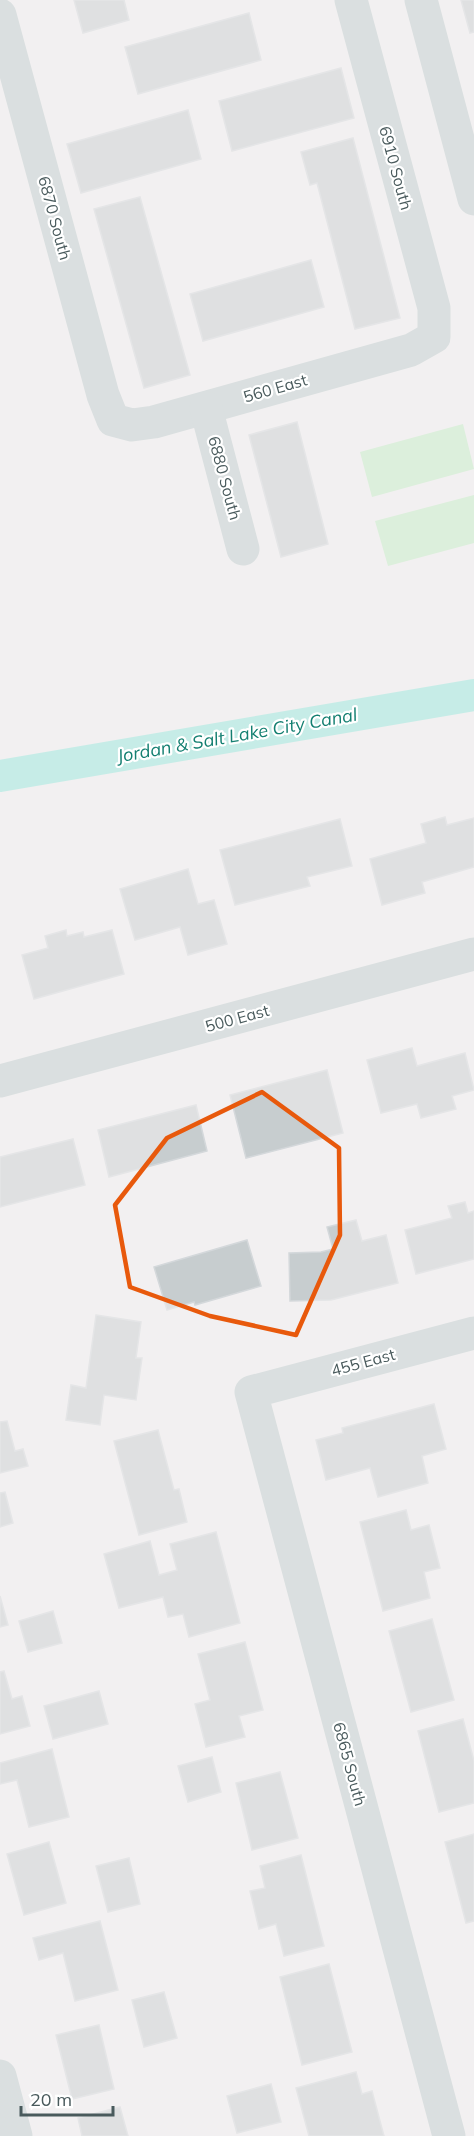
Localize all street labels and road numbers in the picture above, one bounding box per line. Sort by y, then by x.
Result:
street label: 6910 South [375,124,417,212]
street label: 6870 South [34,174,76,262]
street label: 560 East [241,369,310,407]
street label: 6880 South [204,434,246,522]
street label: 500 East [203,1000,272,1036]
street label: 455 East [329,1344,398,1380]
street label: 6865 South [329,1720,371,1808]

